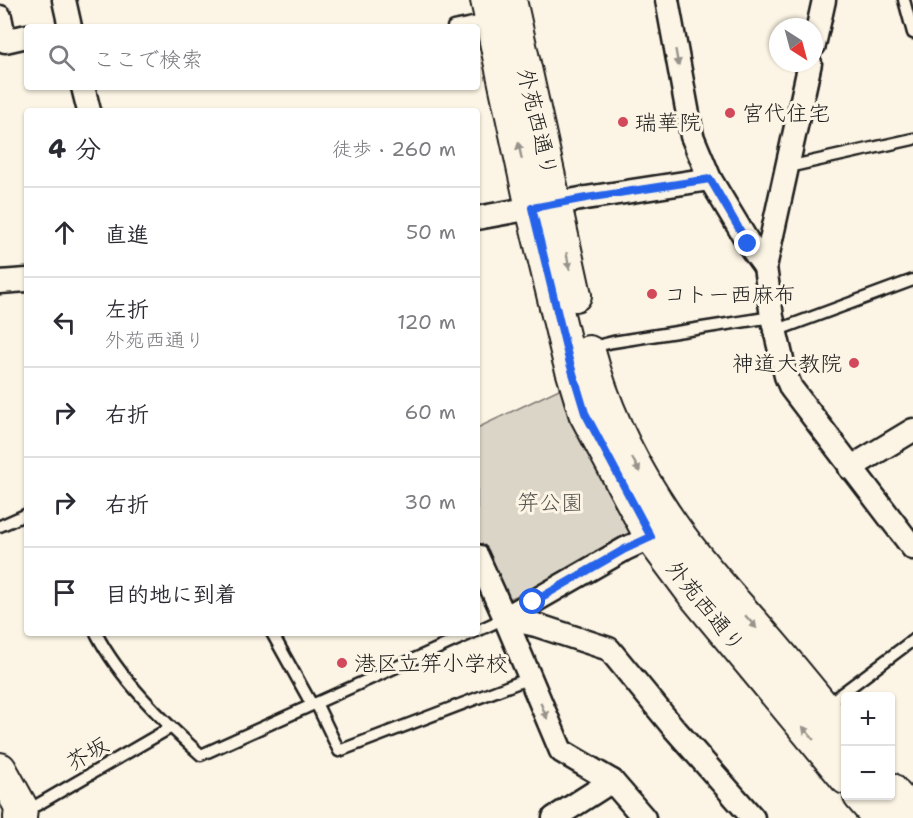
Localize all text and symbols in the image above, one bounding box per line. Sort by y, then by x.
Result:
north arrow [769,18,823,72]
search box [24,24,480,90]
icon: search [45,41,78,74]
text: ここで検索 [93,45,203,74]
one-way arrow [673,48,682,67]
street label: 外苑西通り [511,65,564,179]
place label: 宮代住宅 [742,99,830,128]
marker: 宮代住宅 [723,106,737,120]
place label: 瑞華院 [635,108,701,137]
marker: 瑞華院 [616,115,630,129]
text: 4 分 [48,131,101,166]
text: 徒歩 · 260 m [332,136,456,162]
one-way arrow [514,142,524,160]
icon: ahead [48,216,81,249]
text: 50 m [406,219,456,245]
text: 直進 [105,220,149,249]
route end [734,230,760,256]
one-way arrow [564,252,573,271]
place label: コトー西麻布 [664,280,796,309]
marker: コトー西麻布 [645,287,659,301]
text: 左折 [105,295,149,324]
icon: left [48,306,81,339]
text: 120 m [397,309,456,335]
text: 外苑西通り [105,327,205,353]
place label: 神道大教院 [732,349,842,378]
marker: 神道大教院 [847,356,861,370]
icon: right [48,396,81,429]
text: 60 m [404,399,456,425]
text: 右折 [105,400,149,429]
one-way arrow [631,457,641,474]
icon: right [48,486,81,519]
park label: 笄公園 [517,488,583,517]
text: 30 m [404,489,456,515]
text: 右折 [105,490,149,519]
street label: 外苑西通り [660,554,751,658]
icon: arrive [48,576,81,609]
text: 目的地に到着 [105,580,237,609]
route start [519,588,545,614]
one-way arrow [745,614,758,629]
place label: 港区立笄小学校 [354,649,508,678]
marker: 港区立笄小学校 [335,656,349,670]
map controls [841,692,895,800]
button: + [841,692,895,746]
one-way arrow [539,702,549,720]
one-way arrow [803,725,815,740]
street label: 芥坂 [61,730,114,777]
button: − [841,746,895,800]

